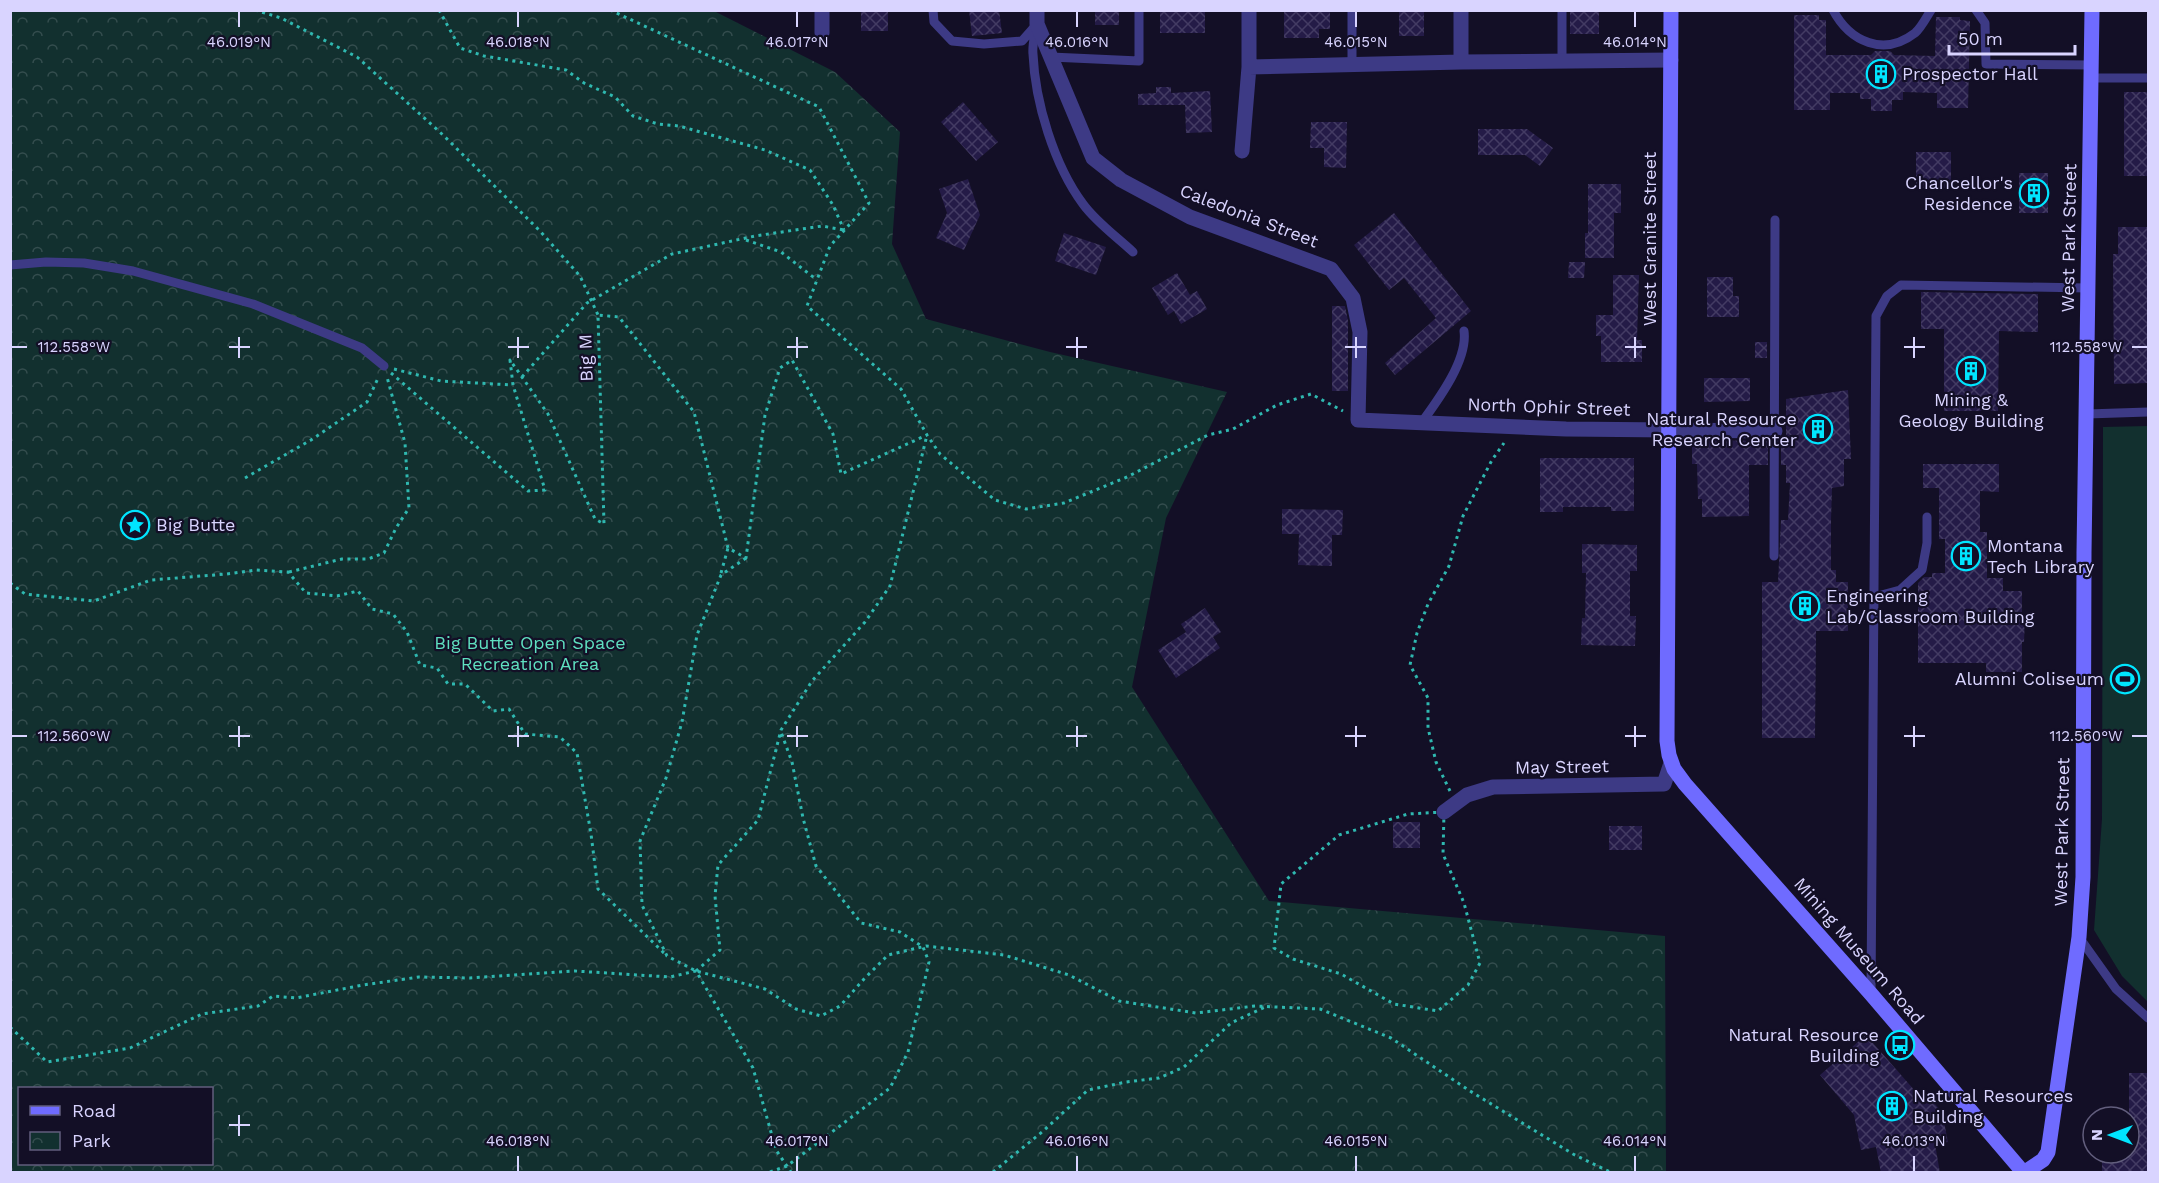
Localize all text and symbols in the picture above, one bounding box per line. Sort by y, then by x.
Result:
scale bar [1949,18,2075,56]
text: 50 m [1958,28,2003,49]
text: 46.019°N [207,33,271,51]
text: 46.018°N [486,33,550,51]
text: 46.017°N [765,33,829,51]
text: 46.016°N [1045,33,1109,51]
text: 46.015°N [1324,33,1388,51]
text: 46.014°N [1603,33,1667,51]
building icon: Prospector Hall [1865,58,1897,90]
place label: Prospector Hall [1902,63,2038,84]
street label: West Granite Street [1639,151,1660,326]
street label: West Park Street [2057,163,2080,313]
place label: Chancellor's Residence [1905,172,2013,214]
building icon: Chancellor's Residence [2018,177,2050,209]
street label: Caledonia Street [1177,179,1322,252]
street label: Big M [574,334,597,382]
text: 112.558°W [38,338,110,356]
text: 112.558°W [2050,338,2122,356]
building icon: Mining & Geology Building [1955,355,1987,387]
place label: Mining & Geology Building [1898,389,2044,431]
street label: North Ophir Street [1467,393,1631,420]
place label: Natural Resource Research Center [1646,408,1797,450]
building icon: Natural Resource Research Center [1802,413,1834,445]
place icon: Big Butte [119,509,151,541]
place label: Big Butte [156,514,235,535]
place label: Montana Tech Library [1987,535,2095,577]
building icon: Montana Tech Library [1950,540,1982,572]
place label: Engineering Lab/Classroom Building [1826,585,2035,627]
building icon: Engineering Lab/Classroom Building [1789,590,1821,622]
park label: Big Butte Open Space Recreation Area [434,632,626,674]
sports icon: Alumni Coliseum [2109,663,2141,695]
place label: Alumni Coliseum [1955,668,2104,689]
text: 112.560°W [38,727,110,745]
text: 112.560°W [2050,727,2122,745]
street label: May Street [1515,755,1610,778]
street label: West Park Street [2050,757,2073,907]
street label: Mining Museum Road [1790,873,1929,1028]
place label: Natural Resource Building [1728,1024,1879,1066]
bus stop icon: Natural Resource Building [1884,1029,1916,1061]
place label: Natural Resources Building [1913,1085,2073,1127]
legend [18,1087,213,1165]
building icon: Natural Resources Building [1876,1090,1908,1122]
text: Road [72,1100,116,1121]
north arrow [2081,1105,2141,1165]
text: N [2087,1129,2106,1141]
text: Park [72,1130,111,1151]
text: 46.018°N [486,1132,550,1150]
text: 46.017°N [765,1132,829,1150]
text: 46.016°N [1045,1132,1109,1150]
text: 46.015°N [1324,1132,1388,1150]
text: 46.014°N [1603,1132,1667,1150]
text: 46.013°N [1882,1132,1946,1150]

